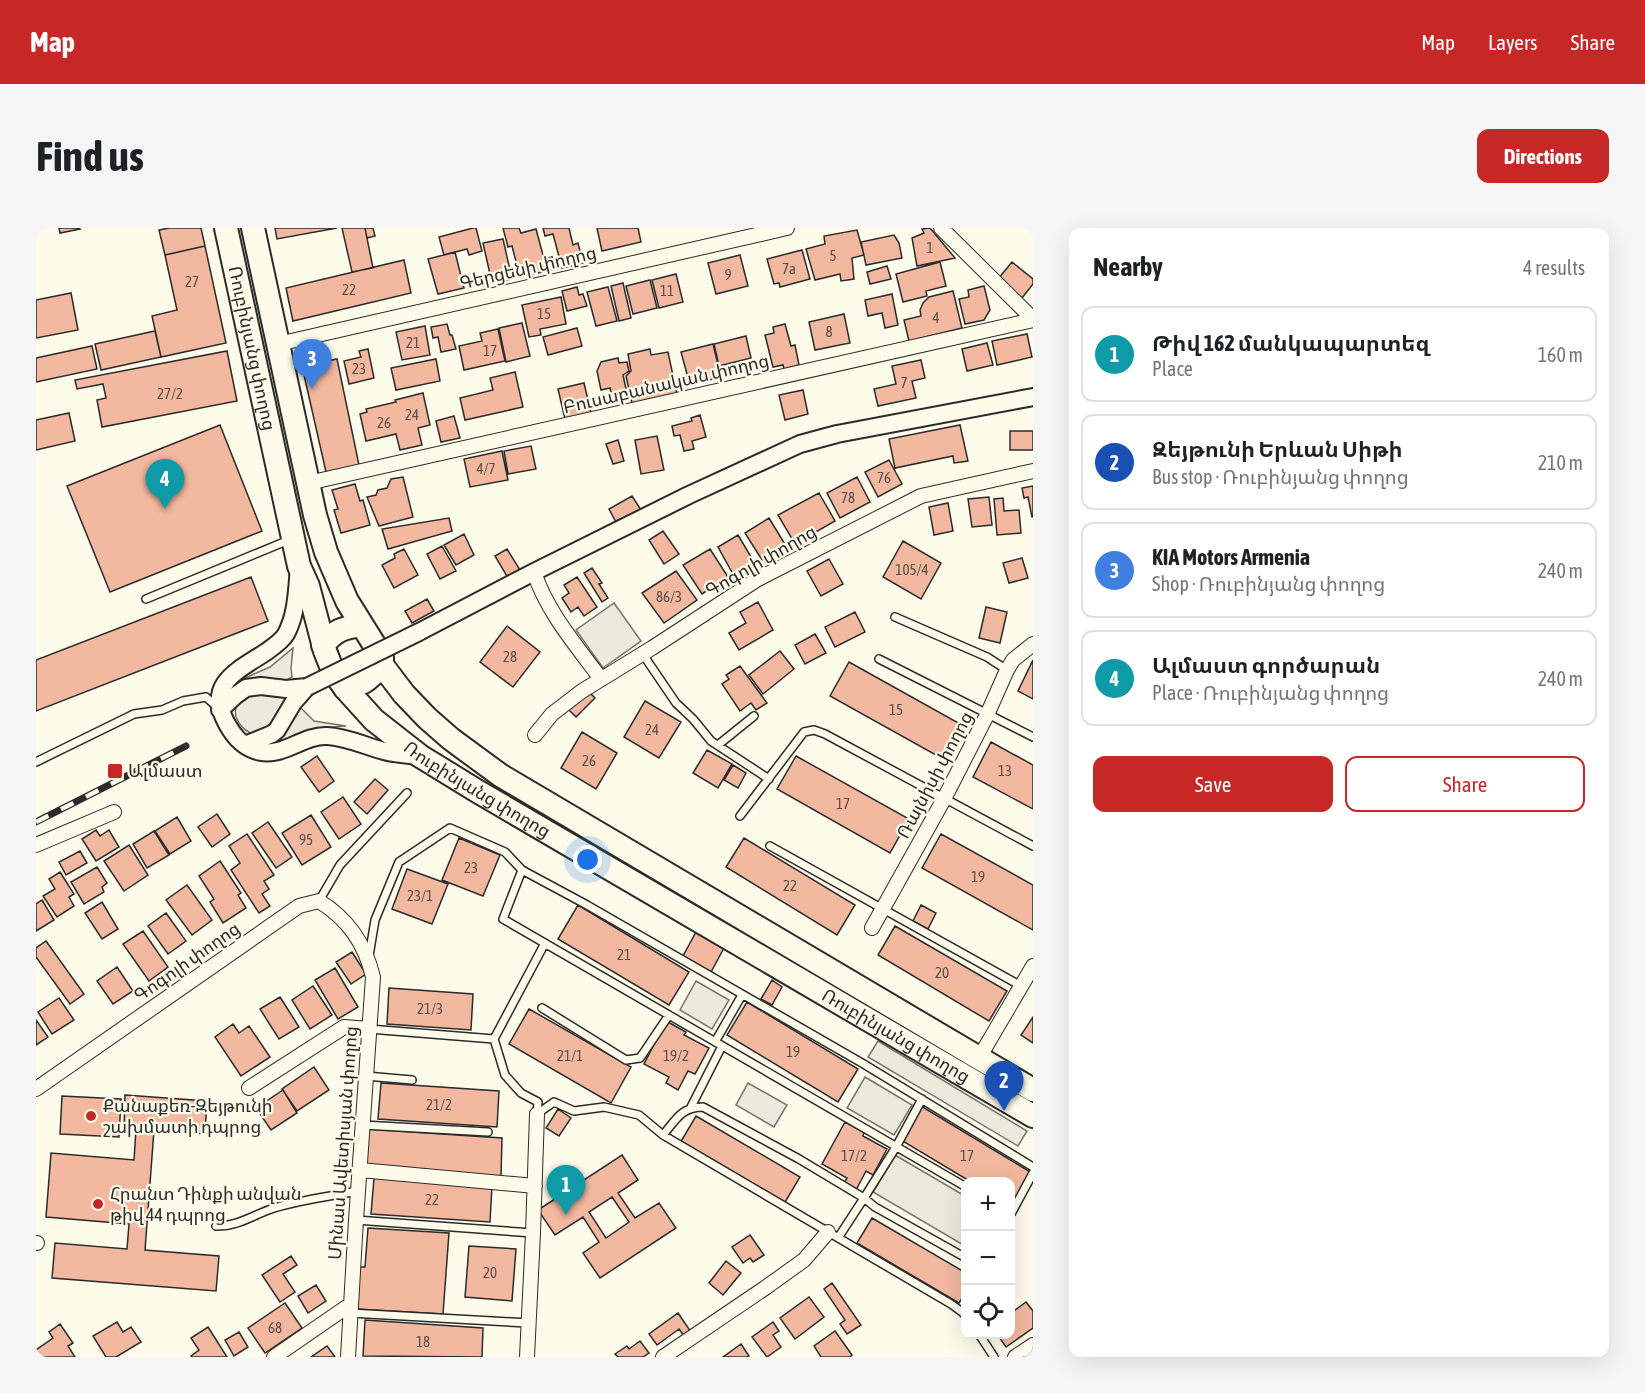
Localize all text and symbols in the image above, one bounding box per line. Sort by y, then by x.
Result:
text: Map [30,26,75,58]
text: Map [1421,30,1455,54]
text: Layers [1488,30,1538,54]
text: Share [1571,30,1615,54]
button: Directions [1477,129,1609,183]
text: Find us [36,132,144,180]
house number: 1 [926,239,934,256]
street label: Գերցենի փողոց [457,242,598,293]
house number: 5 [829,247,837,264]
text: Nearby [1093,252,1163,282]
text: 4 results [1523,256,1585,279]
house number: 7a [782,260,796,277]
street label: Ռուբինյանց փողոց [224,264,280,432]
house number: 9 [724,266,732,283]
house number: 27 [185,273,199,290]
house number: 22 [342,281,356,298]
house number: 11 [660,282,674,299]
house number: 15 [537,305,551,322]
house number: 4 [932,309,940,326]
house number: 8 [825,323,833,340]
text: Թիվ 162 մանկապարտեզ [1152,330,1430,356]
house number: 21 [406,334,420,351]
pin: 3 [292,340,332,389]
house number: 17 [483,342,497,359]
text: 1 [1110,343,1119,366]
text: 160 m [1538,343,1583,366]
street label: Բուսաբանական փողոց [561,350,771,417]
text: Place [1152,357,1193,380]
house number: 23 [352,360,366,377]
house number: 7 [900,374,908,391]
house number: 27/2 [157,385,183,402]
house number: 24 [405,406,419,423]
house number: 26 [377,414,391,431]
text: Զեյթունի Երևան Սիթի [1152,436,1403,462]
text: 2 [1110,451,1119,474]
text: 210 m [1538,451,1583,474]
pin: 4 [146,460,184,509]
house number: 4/7 [476,460,496,477]
text: Bus stop · Ռուբինյանց փողոց [1152,465,1409,488]
house number: 76 [877,469,891,486]
house number: 78 [841,489,855,506]
street label: Գոգոլի փողոց [702,520,820,601]
text: KIA Motors Armenia [1152,544,1310,570]
text: 3 [1110,559,1119,582]
text: 240 m [1538,559,1583,582]
house number: 105/4 [895,561,929,578]
text: Shop · Ռուբինյանց փողոց [1152,572,1385,595]
house number: 86/3 [656,588,682,605]
house number: 28 [503,648,517,665]
text: Ալմաստ գործարան [1152,652,1380,678]
text: 4 [1110,667,1119,690]
text: 240 m [1538,667,1583,690]
text: Place · Ռուբինյանց փողոց [1152,681,1389,704]
house number: 15 [889,701,903,718]
street label: Ռայնիսի փողոց [892,708,977,842]
house number: 24 [645,721,659,738]
street label: Ռուբինյանց փողոց [400,736,554,842]
house number: 26 [582,752,596,769]
button: Save [1093,756,1333,812]
button: Share [1345,756,1585,812]
place label: Ալմաստ [128,760,203,781]
marker: Ալմաստ [106,762,124,780]
house number: 13 [998,762,1012,779]
house number: 17 [836,795,850,812]
house number: 95 [299,831,313,848]
your location [573,845,602,874]
house number: 23 [464,859,478,876]
house number: 19 [971,868,985,885]
house number: 22 [783,877,797,894]
house number: 23/1 [407,887,433,904]
street label: Գոգոլի փողոց [130,917,244,1006]
house number: 21 [617,946,631,963]
house number: 20 [935,964,949,981]
street label: Ռուբինյանց փողոց [818,984,974,1087]
house number: 21/3 [417,1000,443,1017]
street label: Մինաս Ավետիսյան փողոց [324,1025,361,1261]
house number: 19 [786,1043,800,1060]
house number: 21/1 [557,1047,583,1064]
house number: 19/2 [663,1047,689,1064]
pin: 2 [984,1062,1024,1111]
place label: Քանաքեռ-Զեյթունի շախմատի դպրոց [103,1095,273,1137]
house number: 21/2 [426,1096,452,1113]
marker: Քանաքեռ-Զեյթունի շախմատի դպրոց [84,1109,98,1123]
house number: 17/2 [841,1147,867,1164]
house number: 17 [960,1147,974,1164]
pin: 1 [546,1166,586,1215]
map controls [961,1177,1015,1339]
button: + [961,1177,1015,1231]
place label: Հրանտ Դինքի անվան թիվ 44 դպրոց [110,1183,302,1225]
house number: 22 [425,1191,439,1208]
marker: Հրանտ Դինքի անվան թիվ 44 դպրոց [91,1197,105,1211]
button: − [961,1231,1015,1285]
house number: 20 [483,1264,497,1281]
button: locate [961,1285,1015,1339]
house number: 68 [268,1319,282,1336]
house number: 18 [416,1333,430,1350]

